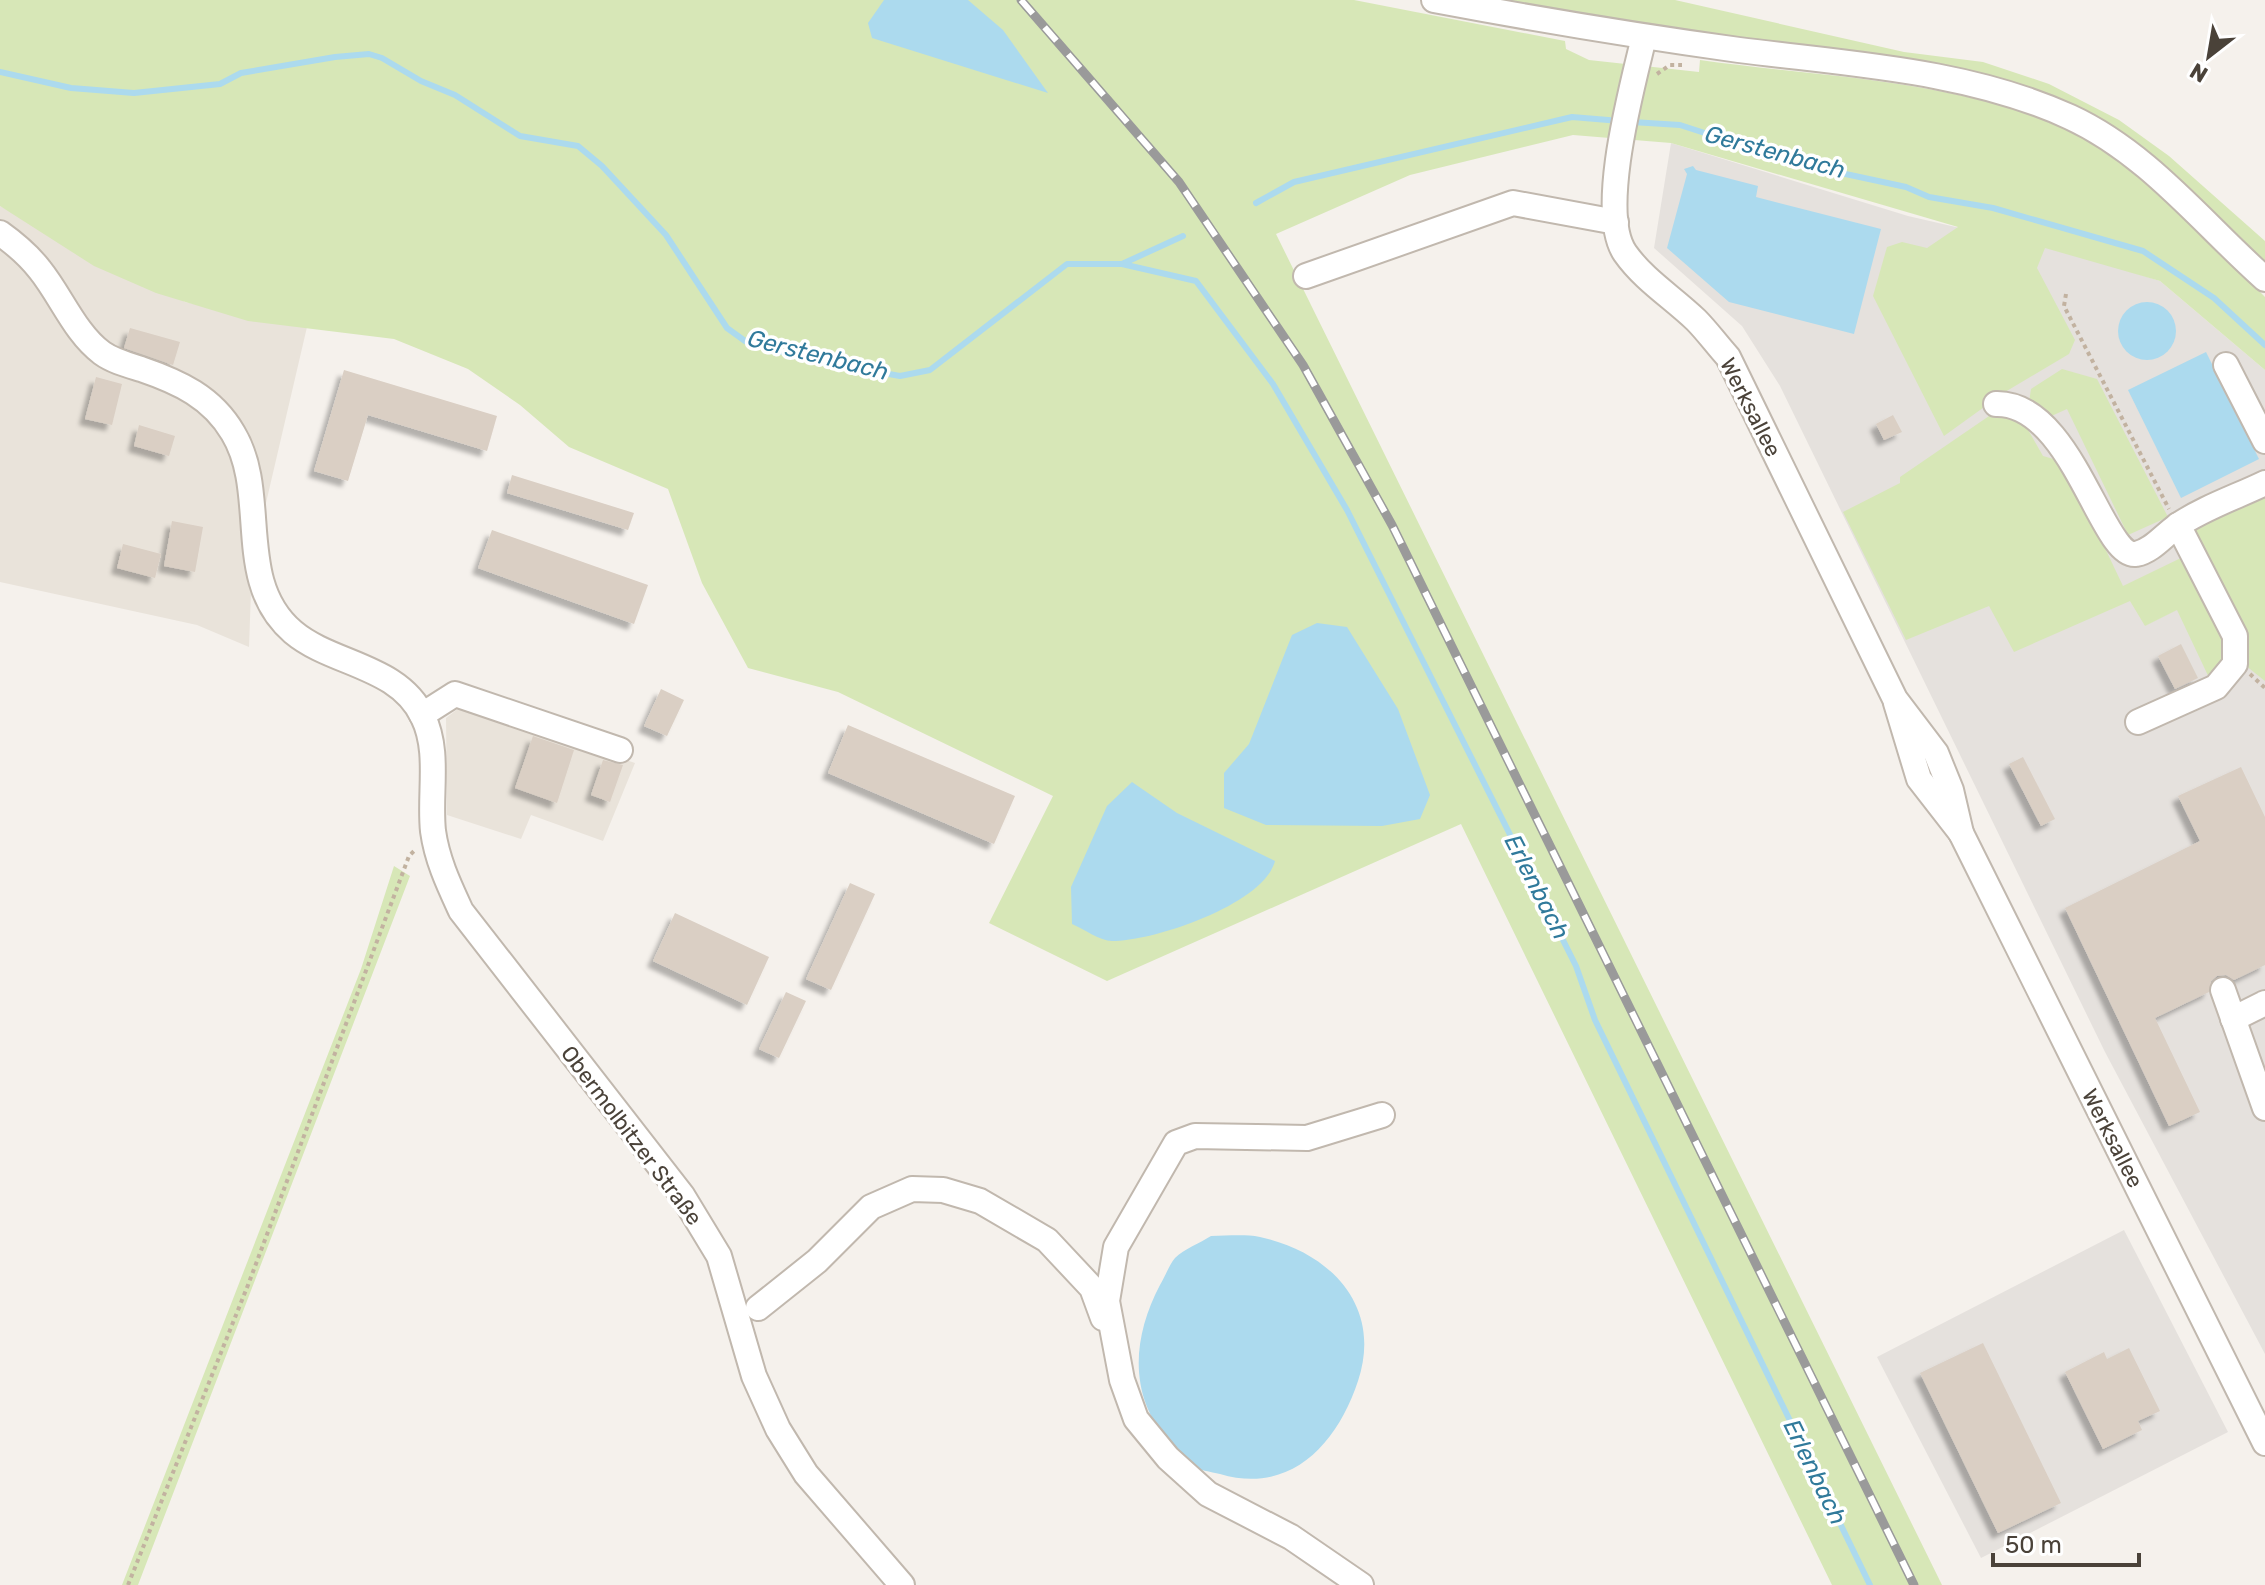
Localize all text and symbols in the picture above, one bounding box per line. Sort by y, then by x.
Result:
north arrow [2169,16,2249,96]
text: N [2185,57,2213,88]
water label: Gerstenbach [1702,120,1848,184]
water label: Gerstenbach [745,324,891,386]
street label: Werksallee [1714,353,1787,461]
water label: Erlenbach [1499,830,1575,944]
street label: Obermolbitzer Straße [555,1040,708,1230]
street label: Werksallee [2076,1084,2149,1192]
water label: Erlenbach [1778,1415,1852,1529]
scale bar [1993,1517,2139,1567]
text: 50 m [2005,1531,2062,1559]

